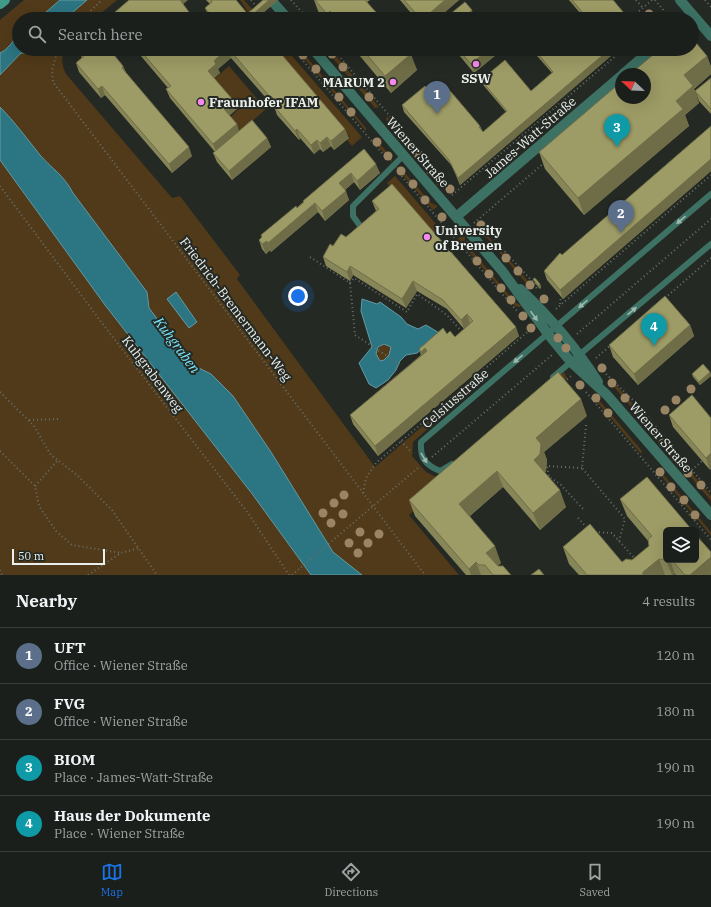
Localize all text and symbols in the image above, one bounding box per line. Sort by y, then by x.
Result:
search box [12,12,699,56]
icon: search [26,23,48,45]
text: Search here [58,25,143,44]
marker: SSW [471,59,481,69]
north arrow [615,68,651,104]
place label: SSW [461,70,491,87]
place label: MARUM 2 [322,74,385,91]
marker: MARUM 2 [388,77,398,87]
pin: 1 [424,81,450,114]
street label: James-Watt-Straße [481,93,580,182]
place label: Fraunhofer IFAM [209,94,319,111]
marker: Fraunhofer IFAM [196,97,206,107]
street label: Wiener Straße [382,114,453,191]
pin: 3 [604,114,630,147]
pin: 2 [608,200,634,233]
one-way arrow [676,215,687,224]
place label: University of Bremen [435,222,503,254]
marker: University of Bremen [422,232,432,242]
street label: Friedrich-Bremermann-Weg [176,234,295,385]
your location [288,286,308,306]
one-way arrow [577,300,588,309]
one-way arrow [626,306,637,315]
one-way arrow [530,310,538,321]
water label: Kuhgraben [149,312,204,377]
pin: 4 [641,313,667,346]
street label: Kuhgrabenweg [118,332,187,416]
one-way arrow [512,355,523,364]
street label: Celsiusstraße [418,365,492,432]
street label: Wiener Straße [625,399,696,476]
one-way arrow [420,452,427,464]
map controls [663,527,699,563]
button: layers [663,527,699,563]
scale bar [12,547,105,566]
text: 50 m [18,549,44,563]
text: Nearby [16,590,77,612]
text: 4 results [642,593,695,610]
text: UFT [54,638,86,657]
text: 1 [25,647,33,664]
text: 120 m [656,647,695,664]
text: Office · Wiener Straße [54,657,188,674]
text: FVG [54,694,85,713]
text: 2 [25,703,33,720]
text: 180 m [656,703,695,720]
text: Office · Wiener Straße [54,713,188,730]
text: BIOM [54,750,95,769]
text: 3 [25,759,33,776]
text: 190 m [656,759,695,776]
text: Place · James-Watt-Straße [54,769,213,786]
text: Haus der Dokumente [54,806,210,825]
text: 4 [25,815,33,832]
text: 190 m [656,815,695,832]
text: Place · Wiener Straße [54,825,185,842]
tab: Map [101,861,123,899]
tab: Directions [324,861,378,899]
tab: Saved [579,861,610,899]

